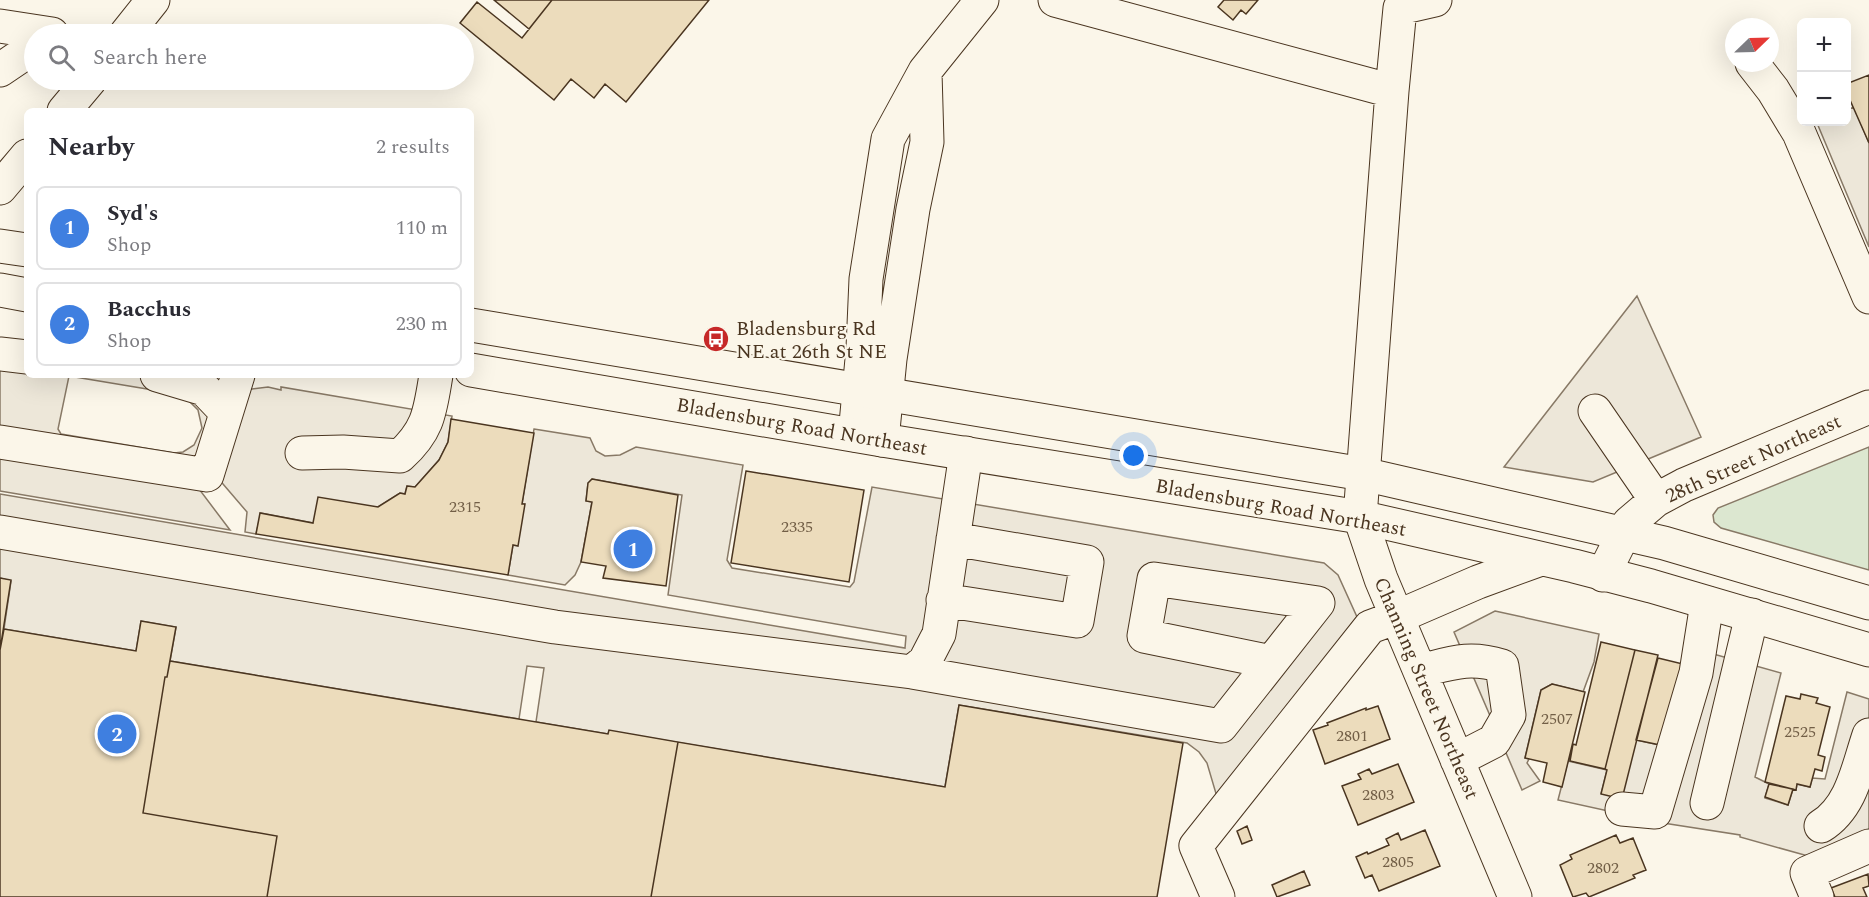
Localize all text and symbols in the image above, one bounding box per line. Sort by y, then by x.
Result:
north arrow [1725,18,1779,72]
map controls [1797,18,1851,126]
button: + [1797,18,1851,72]
search box [24,24,474,90]
icon: search [45,41,78,74]
text: Search here [93,41,207,74]
button: − [1797,72,1851,126]
text: Nearby [48,127,134,167]
text: 2 results [376,132,450,162]
text: Syd's [107,197,158,230]
text: 1 [64,213,75,243]
text: 110 m [396,213,448,243]
text: Shop [107,230,151,260]
text: Bacchus [107,293,191,326]
text: 2 [64,309,75,339]
text: 230 m [396,309,448,339]
place label: Bladensburg Rd NE at 26th St NE [736,314,887,367]
bus stop icon: Bladensburg Rd NE at 26th St NE [701,324,731,354]
text: Shop [107,326,151,356]
street label: Bladensburg Road Northeast [674,390,930,464]
street label: 28th Street Northeast [1661,407,1846,511]
your location [1119,441,1148,470]
street label: Bladensburg Road Northeast [1153,471,1409,545]
house number: 2315 [449,495,481,519]
house number: 2335 [781,515,813,539]
pin: 1 [614,526,652,572]
street label: Channing Street Northeast [1366,573,1487,804]
house number: 2507 [1541,707,1573,731]
pin: 2 [98,712,136,756]
house number: 2525 [1784,720,1816,744]
house number: 2801 [1336,724,1368,748]
house number: 2803 [1362,783,1394,807]
house number: 2805 [1382,850,1414,874]
house number: 2802 [1587,856,1619,880]

